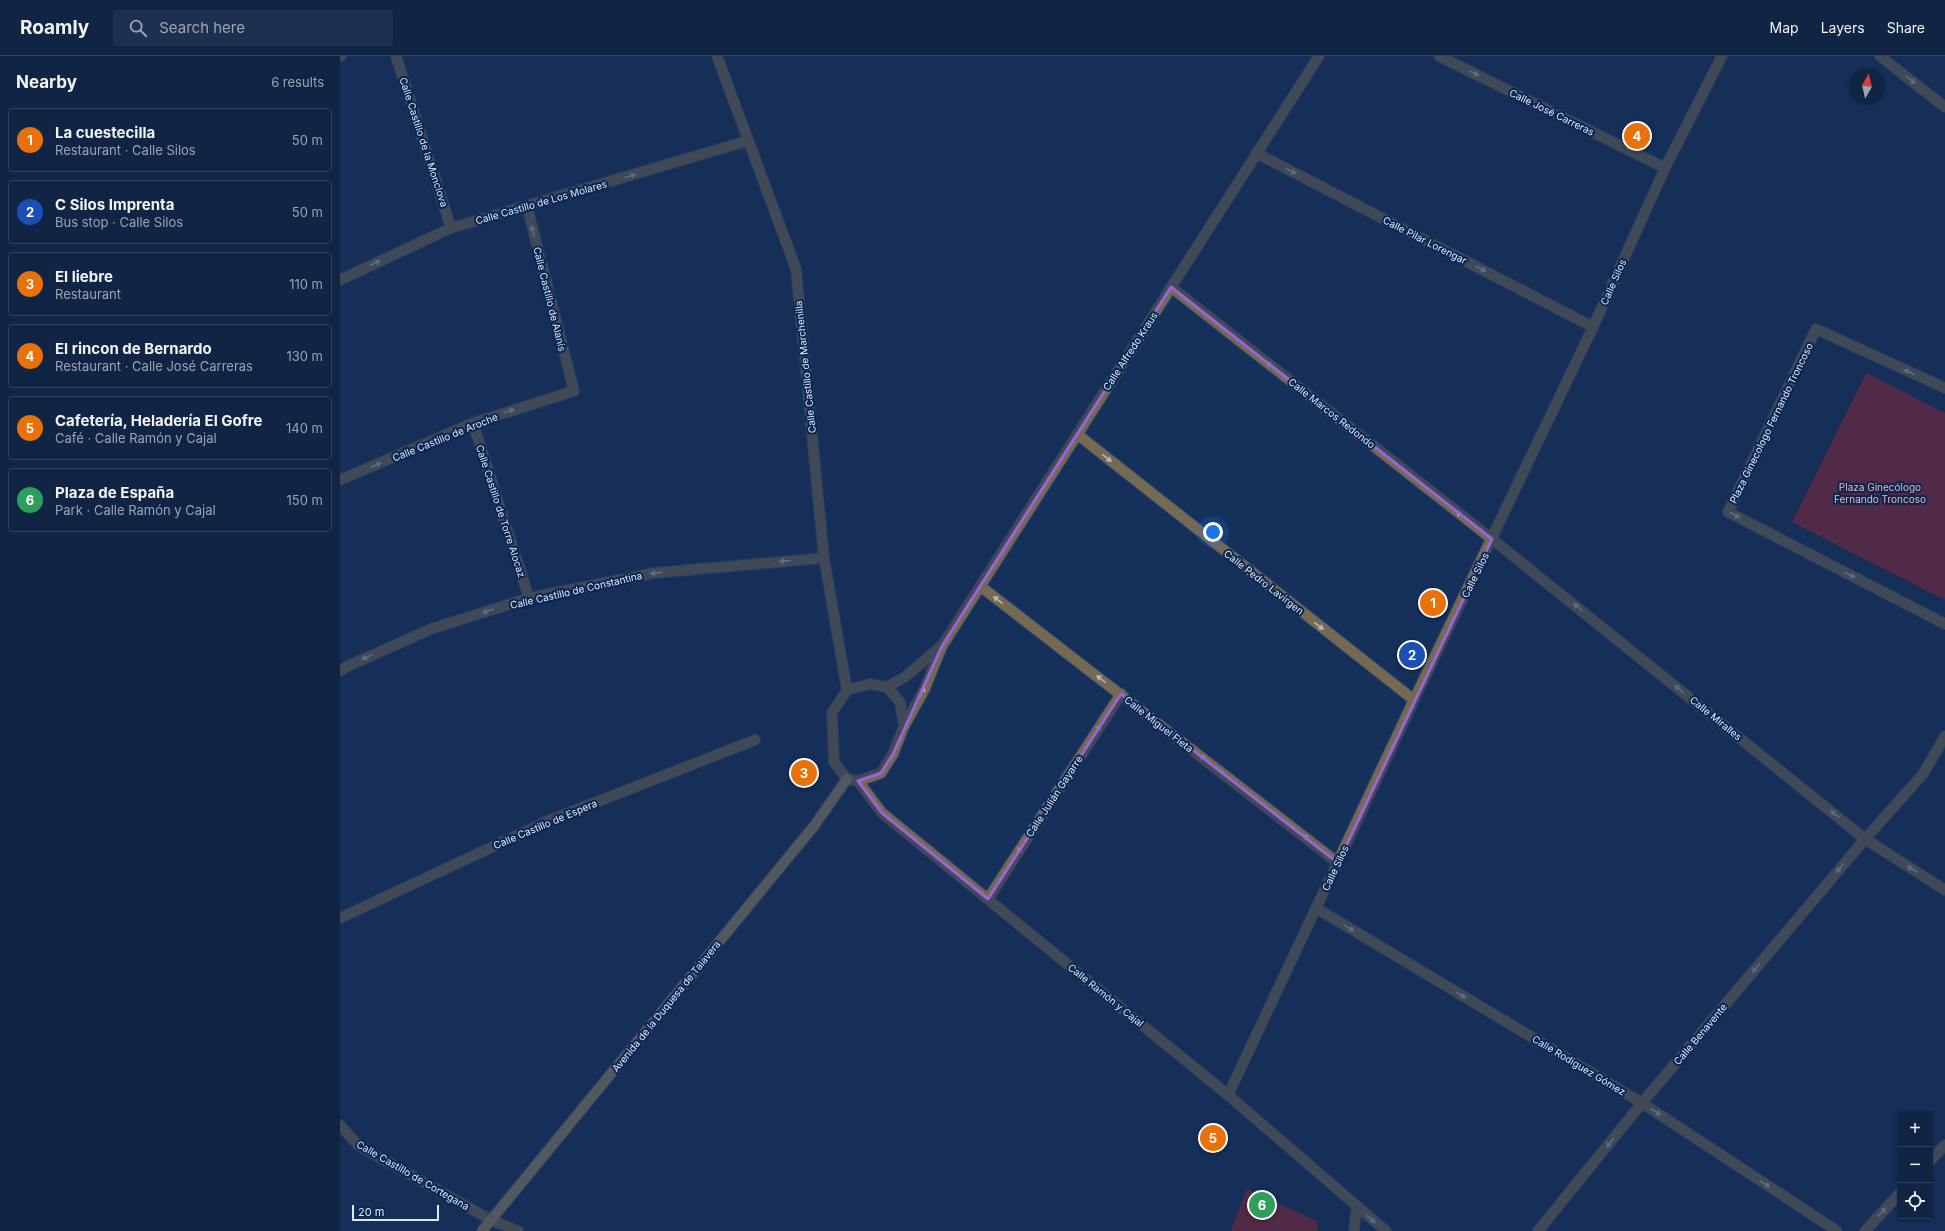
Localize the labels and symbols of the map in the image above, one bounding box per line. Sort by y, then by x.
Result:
north arrow [1849,68,1885,104]
one-way arrow [1468,70,1479,76]
street label: Calle Castillo de la Monclova [397,76,451,208]
one-way arrow [1905,76,1916,84]
street label: Calle José Carreras [1508,86,1596,138]
pin: 4 [1624,121,1650,151]
one-way arrow [1285,168,1297,174]
one-way arrow [624,173,636,179]
street label: Calle Castillo de Los Molares [474,177,608,227]
street label: Calle Pilar Lorengar [1381,214,1469,266]
one-way arrow [530,225,536,237]
street label: Calle Castillo de Alanís [531,246,569,352]
street label: Calle Silos [1598,257,1628,307]
one-way arrow [370,260,381,266]
one-way arrow [1475,266,1487,273]
street label: Calle Castillo de Marchenilla [792,300,818,434]
street label: Calle Alfredo Kraus [1100,310,1160,392]
street label: Plaza Ginecologo Fernando Troncoso [1727,341,1815,505]
one-way arrow [1265,361,1276,370]
one-way arrow [1904,369,1915,375]
street label: Calle Marcos Redondo [1286,375,1378,451]
one-way arrow [504,408,516,414]
street label: Calle Castillo de Aroche [391,410,500,464]
street label: Calle Castillo de Torre Alocaz [474,443,528,579]
one-way arrow [1102,454,1113,463]
one-way arrow [370,462,381,468]
park label: Plaza Ginecólogo Fernando Troncoso [1834,481,1926,505]
one-way arrow [1456,510,1467,519]
one-way arrow [1729,511,1740,518]
your location [1203,522,1223,542]
street label: Calle Pedro Lavirgen [1222,547,1306,617]
street label: Calle Silos [1459,550,1491,600]
one-way arrow [779,558,791,564]
street label: Calle Castillo de Constantina [509,569,643,611]
one-way arrow [650,570,662,576]
one-way arrow [1844,572,1856,578]
pin: 1 [1420,588,1446,618]
one-way arrow [993,595,1004,604]
one-way arrow [1572,603,1583,612]
one-way arrow [482,608,494,614]
one-way arrow [1314,621,1325,630]
pin: 2 [1399,640,1425,670]
one-way arrow [360,655,372,661]
one-way arrow [1096,675,1107,683]
one-way arrow [1674,685,1684,693]
one-way arrow [919,686,926,698]
street label: Calle Miguel Fleta [1122,693,1196,755]
street label: Calle Miralles [1688,693,1744,743]
one-way arrow [1096,721,1103,733]
street label: Calle Julián Gayarre [1023,753,1085,839]
one-way arrow [1199,755,1209,763]
pin: 3 [791,758,817,788]
street label: Calle Castillo de Espera [491,797,599,851]
one-way arrow [1829,810,1840,819]
one-way arrow [1301,834,1312,843]
one-way arrow [1017,842,1025,853]
street label: Calle Silos [1319,843,1351,893]
one-way arrow [1836,863,1845,874]
one-way arrow [1906,865,1918,872]
one-way arrow [1343,925,1355,932]
street label: Avenida de la Duquesa de Talavera [609,938,723,1074]
street label: Calle Ramón y Cajal [1066,961,1146,1029]
one-way arrow [1752,962,1761,973]
one-way arrow [1456,991,1466,999]
street label: Calle Benavente [1671,1001,1729,1067]
street label: Calle Rodiguez Gómez [1530,1032,1628,1098]
one-way arrow [1651,1108,1662,1116]
pin: 5 [1200,1123,1226,1153]
one-way arrow [1605,1137,1614,1148]
street label: Calle Castillo de Cortegana [354,1138,472,1212]
one-way arrow [1760,1180,1770,1188]
pin: 6 [1249,1190,1275,1220]
scale bar [352,1203,439,1222]
one-way arrow [1878,1207,1887,1217]
one-way arrow [1366,1214,1377,1223]

